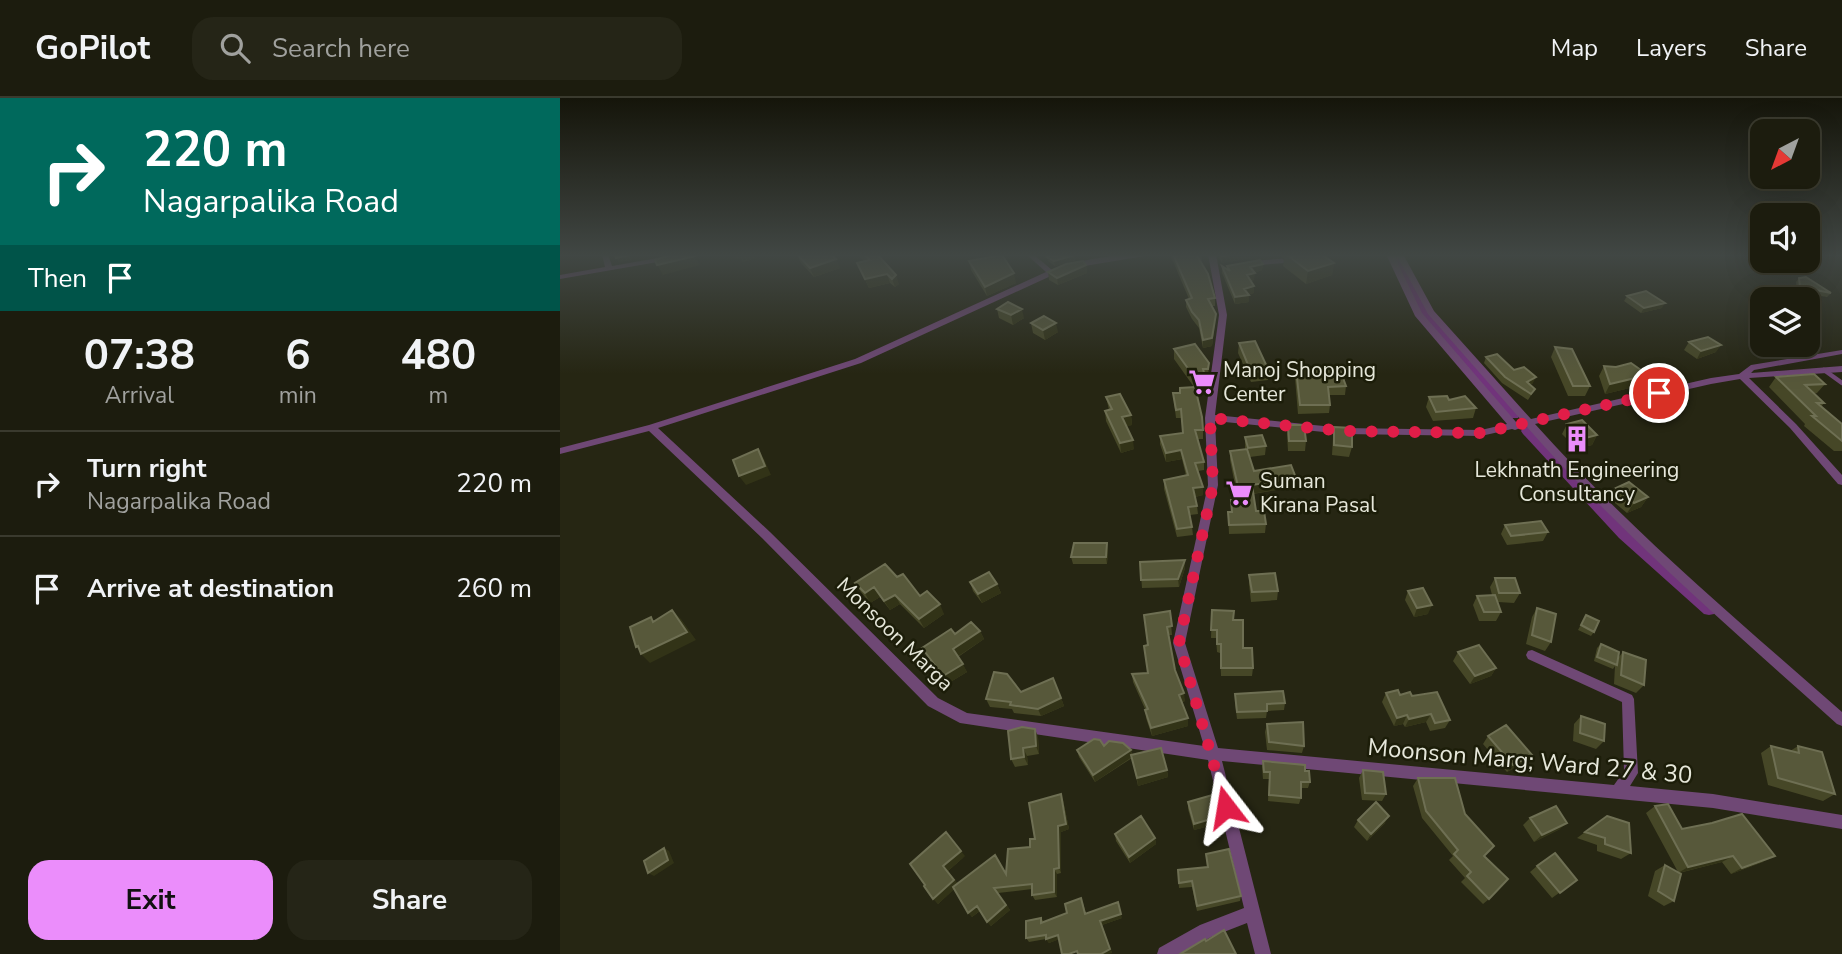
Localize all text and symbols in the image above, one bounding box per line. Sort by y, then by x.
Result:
search box [192,17,682,80]
text: GoPilot [35,26,150,71]
icon: search [216,29,254,67]
text: Search here [272,31,410,66]
text: Map [1551,32,1598,64]
text: Layers [1636,32,1707,64]
text: Share [1745,32,1807,64]
text: 220 m [143,116,287,183]
north arrow [1750,119,1820,189]
map controls [1750,119,1820,357]
icon: right [28,126,119,217]
text: Nagarpalika Road [143,180,399,223]
button: sound [1750,203,1820,273]
icon: arrive [101,259,139,297]
text: Then [28,261,87,296]
button: layers [1750,287,1820,357]
text: 07:38 [84,327,195,384]
text: 6 [285,327,310,384]
text: 480 [401,327,476,384]
place label: Manoj Shopping Center [1223,356,1376,408]
pin [1629,363,1689,423]
supermarket icon: Manoj Shopping Center [1187,367,1217,397]
icon: arrive [1640,374,1678,412]
text: Arrival [105,380,174,411]
text: min [279,380,317,411]
text: m [429,380,448,411]
building icon: Lekhnath Engineering Consultancy [1562,424,1592,454]
text: Turn right [87,451,206,486]
place label: Lekhnath Engineering Consultancy [1475,456,1679,508]
icon: right [28,465,66,503]
text: 220 m [456,466,532,501]
place label: Suman Kirana Pasal [1260,467,1377,519]
supermarket icon: Suman Kirana Pasal [1224,478,1254,508]
text: Nagarpalika Road [87,486,271,517]
icon: arrive [28,570,66,608]
text: Arrive at destination [87,571,334,606]
text: 260 m [456,571,532,606]
street label: Monsoon Marga [831,571,959,697]
street label: Moonson Marg; Ward 27 & 30 [1366,731,1694,791]
position arrow [1189,770,1263,844]
button: Exit [28,860,273,940]
button: Share [287,860,532,940]

